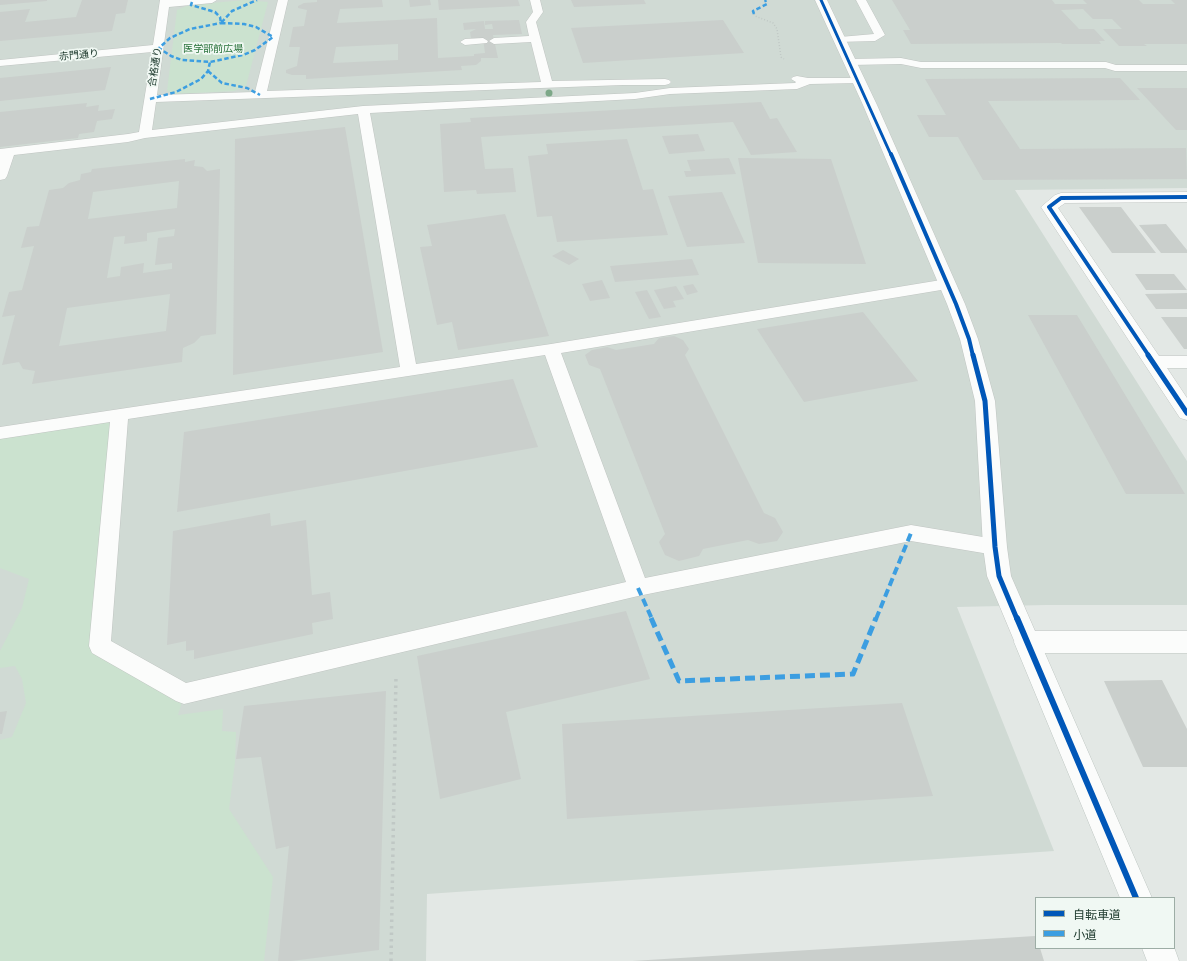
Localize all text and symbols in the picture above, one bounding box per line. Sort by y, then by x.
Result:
park label: 医学部前広場 [183,43,243,55]
street label: 合格通り [146,46,164,88]
street label: 赤門通り [59,47,99,63]
legend [1035,897,1175,949]
text: 自転車道 [1073,908,1121,922]
text: 小道 [1073,928,1097,942]

